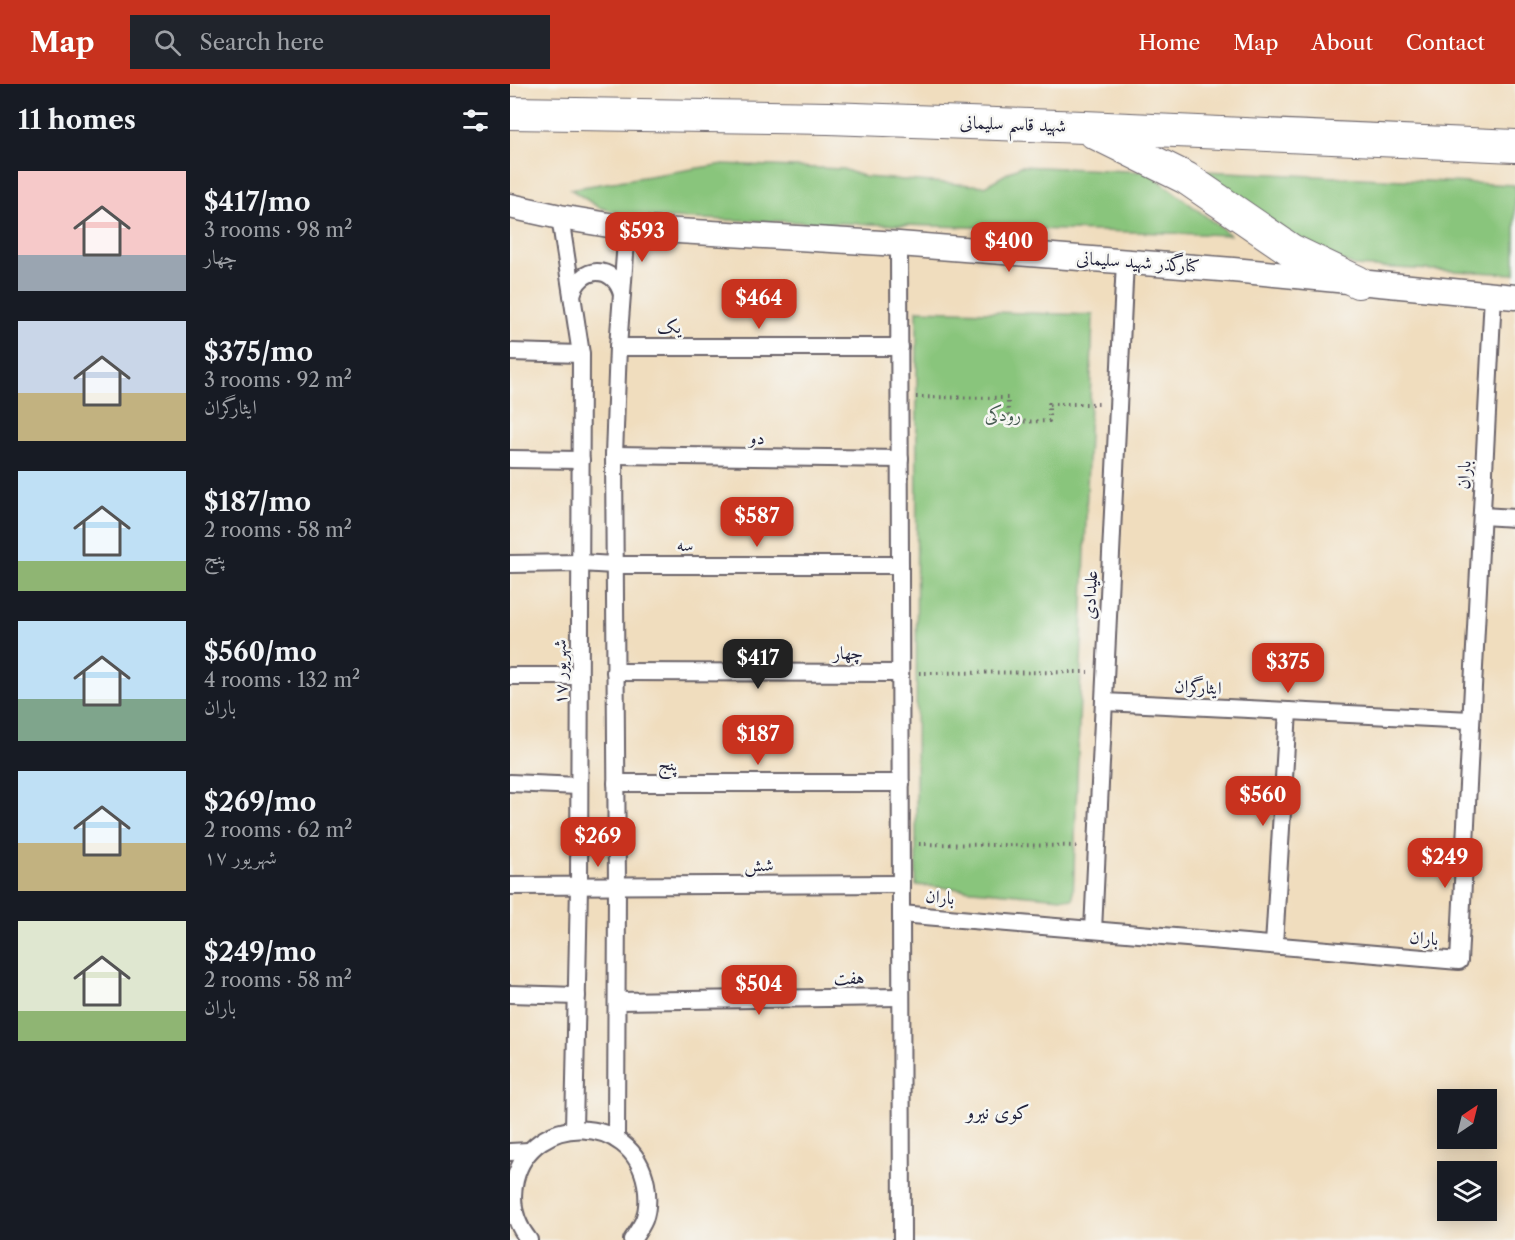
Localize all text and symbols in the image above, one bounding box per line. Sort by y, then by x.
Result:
search box [130,15,550,69]
text: Map [30,25,94,59]
icon: search [151,26,184,59]
text: Search here [199,29,324,56]
text: Home [1139,30,1200,55]
text: Map [1233,30,1278,55]
text: About [1311,30,1373,55]
text: Contact [1406,30,1485,55]
text: 11 homes [18,104,136,136]
icon: filters [459,104,492,137]
street label: شهید قاسم سلیمانی [959,111,1067,144]
text: $417/mo [204,186,311,218]
icon: home [66,195,138,267]
pin: $593 [606,212,678,263]
text: 3 rooms · 98 m² [204,218,352,242]
text: $593 [619,219,665,243]
pin: $400 [973,222,1045,273]
text: $400 [985,229,1033,253]
text: چهار [204,245,237,269]
street label: کنارگذر شهید سلیمانی [1076,245,1201,278]
pin: $464 [723,279,795,330]
text: $464 [736,286,782,310]
street label: یک [657,316,682,338]
text: $375/mo [204,336,313,368]
icon: home [66,345,138,417]
text: 3 rooms · 92 m² [204,368,352,392]
text: ایثارگران [204,395,257,419]
park label: رودکی [985,403,1021,426]
street label: دو [747,427,765,449]
street label: باران [1452,460,1476,490]
text: $187/mo [204,486,311,518]
icon: home [66,495,138,567]
pin: $587 [721,497,793,548]
text: $587 [735,504,779,528]
text: 2 rooms · 58 m² [204,518,352,542]
street label: سه [676,534,694,556]
text: پنج [204,545,226,569]
street label: علیدادی [1078,570,1102,620]
text: $560/mo [204,636,317,668]
street label: ۱۷ شهریور [549,639,572,705]
pin: $417 [722,639,794,690]
street label: چهار [831,642,863,665]
pin: $375 [1252,643,1324,694]
icon: home [66,645,138,717]
text: $417 [737,646,779,670]
text: $375 [1266,650,1310,674]
text: 4 rooms · 132 m² [204,668,360,692]
street label: ایثارگران [1174,674,1223,700]
text: باران [204,695,236,719]
pin: $187 [722,715,794,766]
text: $187 [737,722,779,746]
street label: پنج [658,753,678,780]
pin: $560 [1227,776,1299,827]
text: $560 [1240,783,1286,807]
text: $269/mo [204,786,316,818]
icon: home [66,795,138,867]
pin: $269 [562,817,634,868]
text: 2 rooms · 62 m² [204,818,352,842]
text: $269 [575,824,621,848]
pin: $249 [1409,838,1481,889]
text: ۱۷ شهریور [204,845,277,869]
text: $249 [1422,845,1468,869]
street label: شش [744,854,774,877]
street label: باران [925,885,955,909]
street label: باران [1409,926,1439,950]
text: $249/mo [204,936,316,968]
icon: home [66,945,138,1017]
pin: $504 [723,965,795,1016]
street label: هفت [833,967,865,989]
text: 2 rooms · 58 m² [204,968,352,992]
text: $504 [736,972,782,996]
text: باران [204,995,236,1019]
north arrow [1437,1089,1497,1149]
map controls [1437,1089,1497,1221]
district label: کوی نیرو [964,1100,1030,1125]
button: layers [1437,1161,1497,1221]

